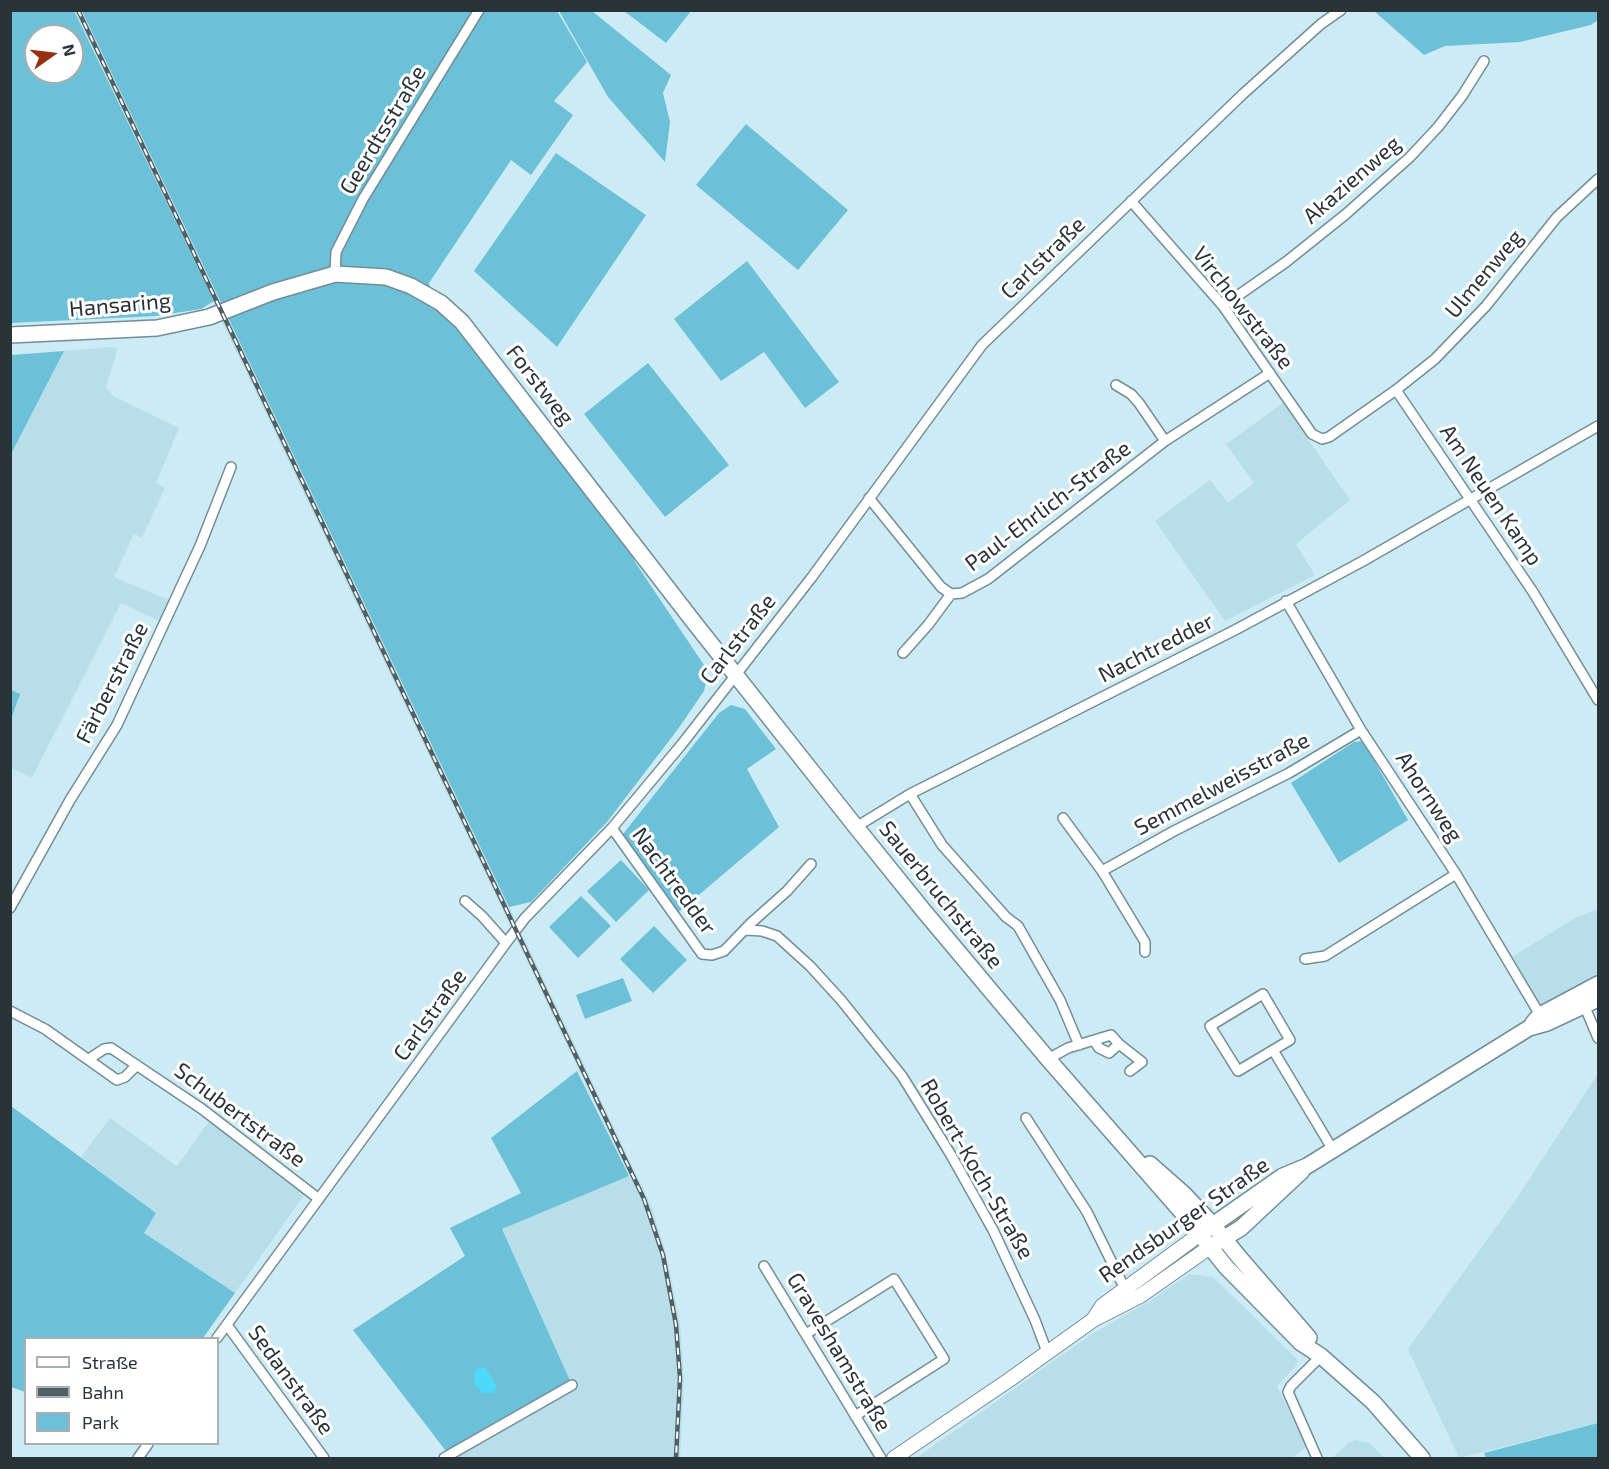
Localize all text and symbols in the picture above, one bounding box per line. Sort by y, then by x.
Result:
north arrow [24,24,84,84]
text: N [59,42,81,58]
street label: Geerdtsstraße [334,61,432,199]
street label: Akazienweg [1298,131,1406,229]
street label: Carlstraße [995,211,1091,305]
street label: Ulmenweg [1439,224,1529,324]
street label: Virchowstraße [1187,241,1299,375]
street label: Hansaring [68,287,172,323]
street label: Forstweg [500,340,580,430]
street label: Am Neuen Kamp [1434,419,1548,571]
street label: Paul-Ehrlich-Straße [960,435,1136,577]
street label: Carlstraße [695,589,781,689]
street label: Nachtredder [1094,608,1218,688]
street label: Färberstraße [70,618,154,748]
street label: Semmelweisstraße [1130,727,1314,841]
street label: Ahornweg [1390,747,1468,847]
street label: Sauerbruchstraße [873,816,1009,974]
street label: Nachtredder [626,822,722,940]
street label: Carlstraße [388,964,472,1066]
street label: Schubertstraße [169,1057,311,1173]
street label: Robert-Koch-Straße [915,1074,1039,1264]
street label: Rendsburger Straße [1094,1151,1274,1289]
street label: Graveshamstraße [781,1268,897,1436]
street label: Sedanstraße [242,1320,340,1440]
legend [24,1337,219,1445]
text: Straße [82,1351,138,1373]
text: Bahn [82,1381,124,1403]
text: Park [82,1411,119,1433]

